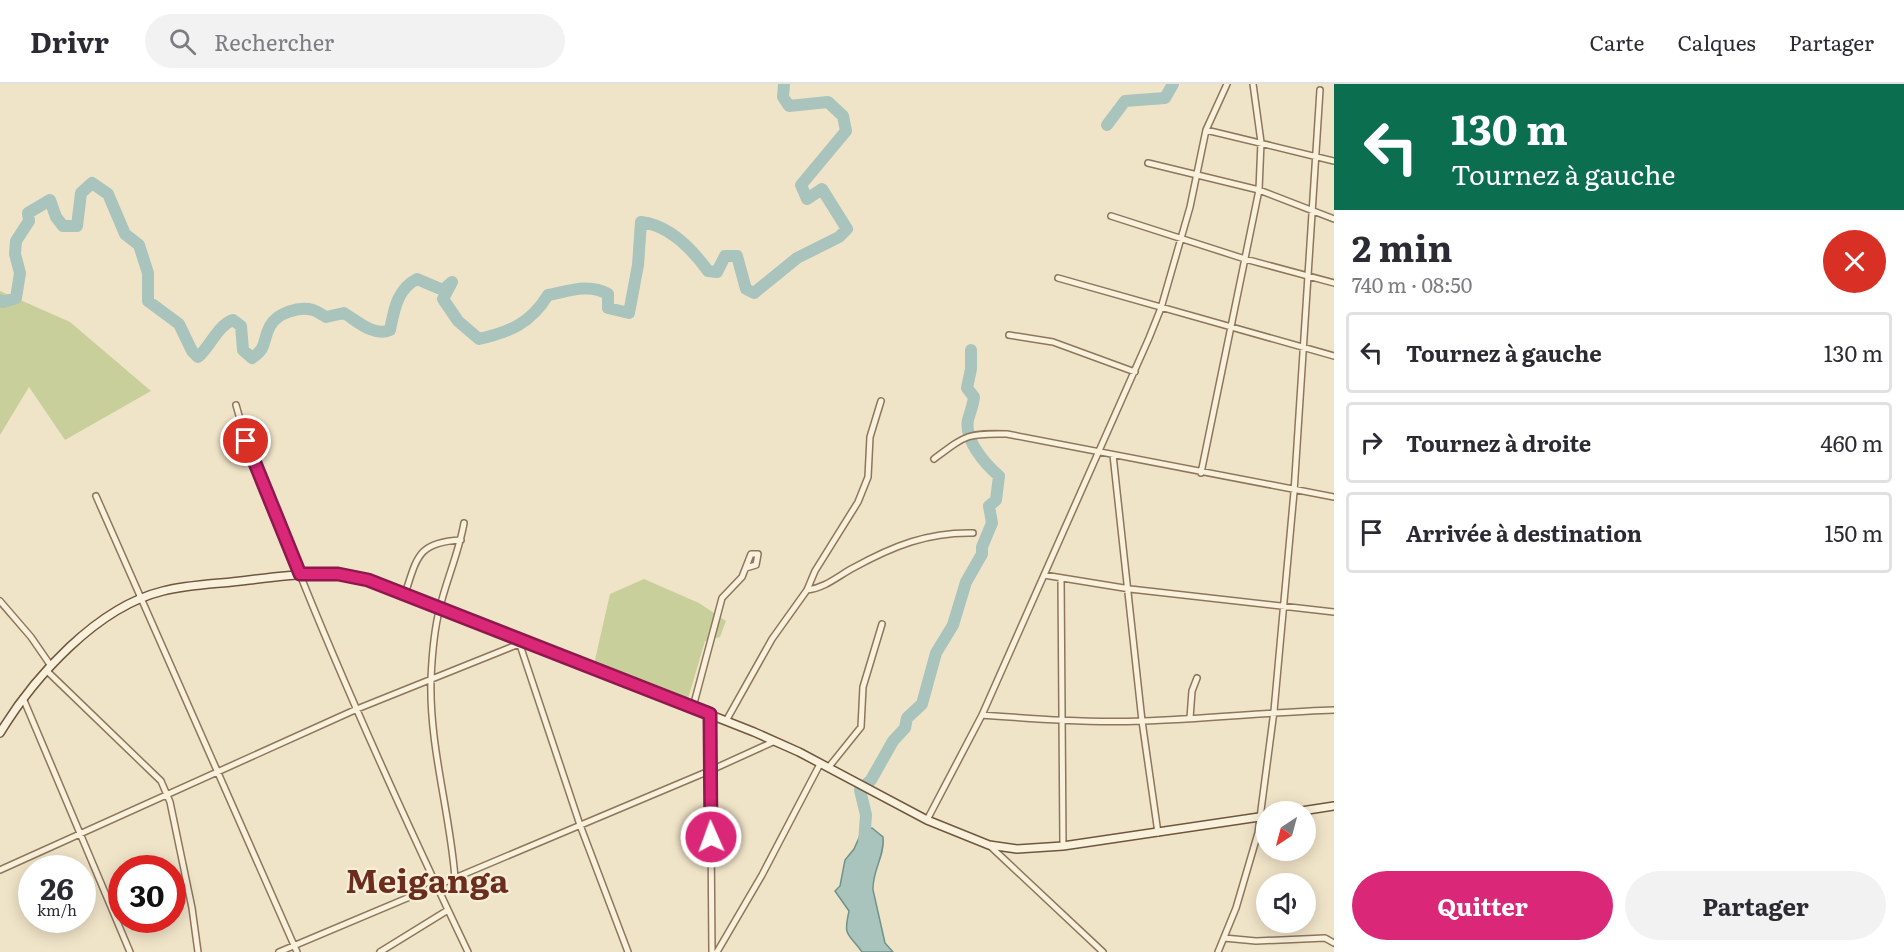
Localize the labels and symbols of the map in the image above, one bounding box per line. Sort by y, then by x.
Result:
pin [220,415,271,466]
north arrow [1256,801,1316,861]
position arrow [679,805,743,869]
district label: Meiganga [345,854,509,903]
speed limit sign: 30 [108,855,186,933]

